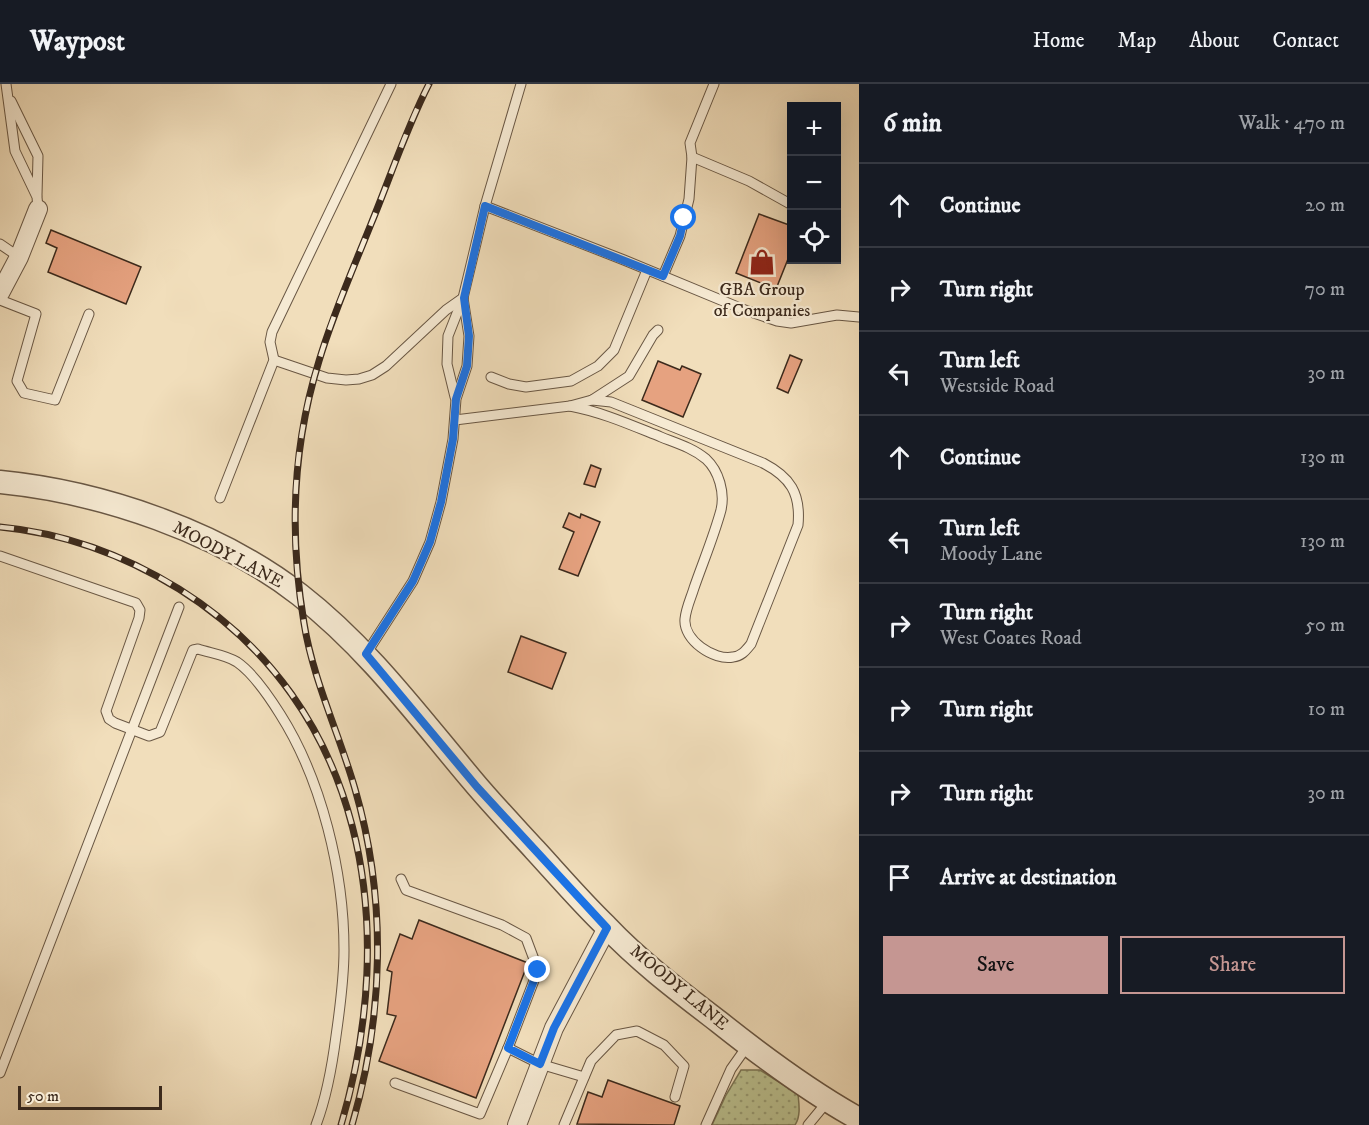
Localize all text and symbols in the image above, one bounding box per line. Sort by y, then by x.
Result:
text: Waypost [30,24,125,59]
text: Home [1033,28,1085,54]
text: Map [1118,28,1156,54]
text: About [1189,28,1240,54]
text: Contact [1273,28,1339,54]
map controls [787,102,841,264]
button: + [787,102,841,156]
text: 6 min [883,107,942,140]
text: Walk · 470 m [1239,111,1345,136]
button: − [787,156,841,210]
icon: ahead [883,189,916,222]
text: Continue [940,192,1021,219]
text: 20 m [1305,193,1345,218]
route start [670,204,696,230]
button: locate [787,210,841,264]
shop icon: GBA Group of Companies [747,247,777,277]
icon: right [883,273,916,306]
text: Turn right [940,276,1033,303]
text: 70 m [1304,277,1345,302]
place label: GBA Group of Companies [714,279,810,322]
text: Turn left [940,347,1020,374]
icon: left [883,357,916,390]
text: 30 m [1307,361,1345,386]
text: Westside Road [940,374,1055,399]
icon: ahead [883,441,916,474]
text: Continue [940,444,1021,471]
text: 130 m [1300,445,1345,470]
text: Turn left [940,515,1020,542]
street label: MOODY LANE [169,517,287,593]
icon: left [883,525,916,558]
text: 130 m [1300,529,1345,554]
text: Moody Lane [940,542,1043,567]
text: Turn right [940,599,1033,626]
icon: right [883,609,916,642]
text: 50 m [1305,613,1345,638]
text: West Coates Road [940,626,1082,651]
icon: right [883,693,916,726]
text: Turn right [940,696,1033,723]
text: 10 m [1308,697,1345,722]
icon: right [883,777,916,810]
text: Turn right [940,780,1033,807]
text: 30 m [1307,781,1345,806]
icon: arrive [883,861,916,894]
text: Arrive at destination [940,864,1117,891]
button: Save [883,936,1108,994]
button: Share [1120,936,1345,994]
street label: MOODY LANE [625,940,733,1036]
route end [524,956,550,982]
scale bar [18,1083,162,1110]
text: 50 m [27,1086,59,1106]

